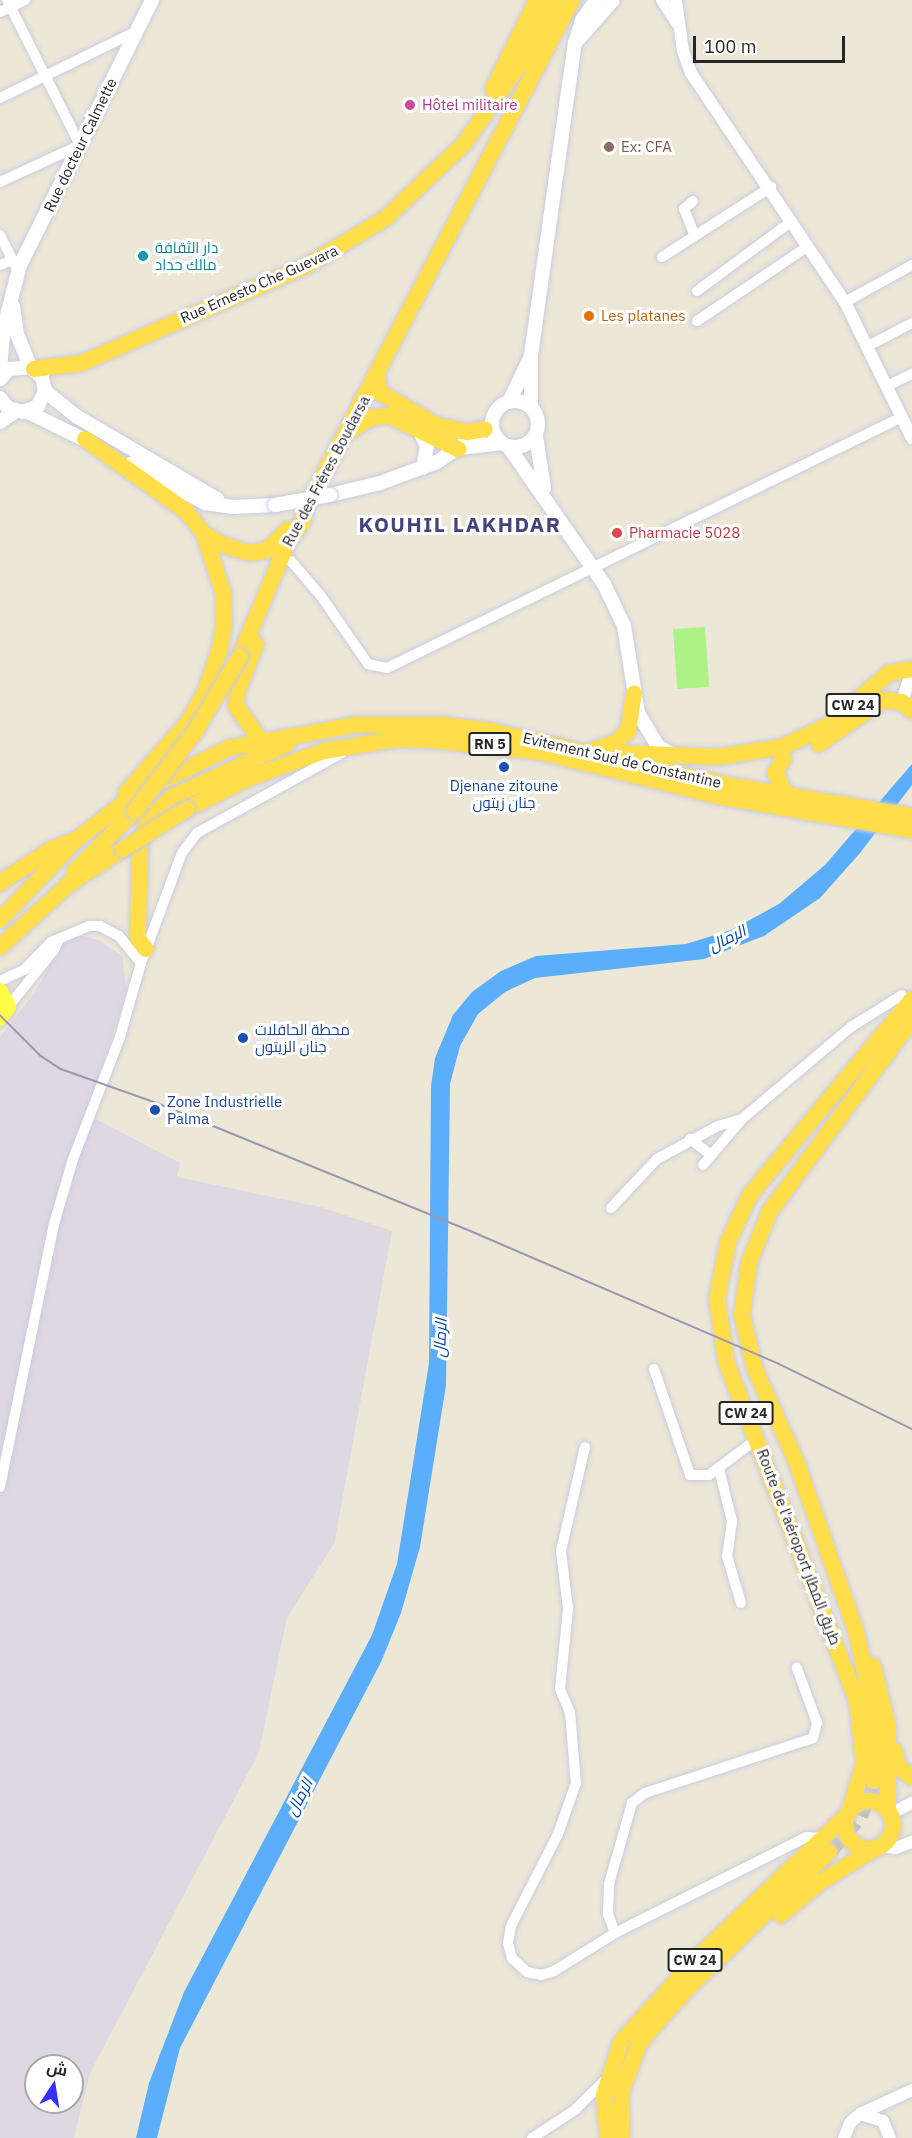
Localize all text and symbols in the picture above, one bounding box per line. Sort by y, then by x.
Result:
scale bar [696,24,848,62]
text: 100 m [704,35,756,58]
street label: Rue docteur Calmette [40,75,120,215]
place label: Hôtel militaire [422,96,517,114]
marker: Hôtel militaire [403,98,417,112]
place label: Ex: CFA [621,138,672,156]
marker: Ex: CFA [602,140,616,154]
place label: دار الثقافة مالك حداد [155,238,218,273]
street label: Rue Ernesto Che Guevara [177,241,341,327]
marker: دار الثقافة مالك حداد [136,249,150,263]
place label: Les platanes [601,307,686,325]
marker: Les platanes [582,309,596,323]
street label: Rue des Frères Boudarsa [279,393,373,549]
district label: KOUHIL LAKHDAR [359,511,561,537]
place label: Pharmacie 5028 [629,524,740,542]
marker: Pharmacie 5028 [610,526,624,540]
road number: CW 24 [824,694,882,716]
street label: Evitement Sud de Constantine [521,728,723,792]
road number: RN 5 [468,733,512,755]
marker: Djenane zitoune جنان زيتون [497,760,511,774]
place label: Djenane zitoune جنان زيتون [450,776,558,811]
water label: الرمال [705,921,749,955]
place label: محطة الحافلات جنان الزيتون [255,1020,350,1055]
marker: محطة الحافلات جنان الزيتون [236,1031,250,1045]
place label: Zone Industrielle Palma [167,1092,282,1127]
marker: Zone Industrielle Palma [148,1103,162,1117]
water label: الرمال [429,1318,451,1358]
road number: CW 24 [718,1402,774,1424]
street label: Route de l'aéroport طريق المطار [753,1446,845,1648]
water label: الرمال [281,1775,317,1819]
road number: CW 24 [666,1949,724,1971]
north arrow [24,2054,84,2114]
text: ش [45,2056,69,2080]

